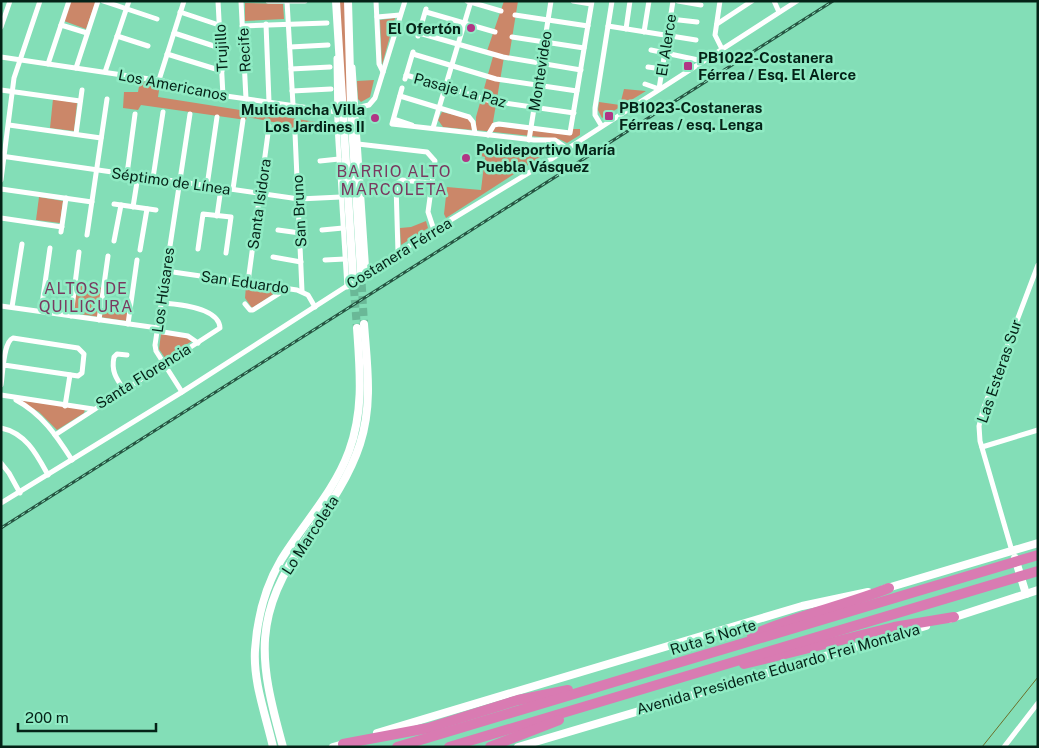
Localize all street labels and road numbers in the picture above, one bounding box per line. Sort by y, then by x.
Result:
street label: El Alerce [653,13,679,77]
street label: Trujillo [211,24,231,72]
street label: Recife [234,27,254,73]
street label: Montevideo [525,30,555,112]
street label: Los Americanos [117,66,229,104]
street label: Pasaje La Paz [412,70,508,110]
street label: Santa Isidora [244,158,274,250]
street label: Séptimo de Línea [110,164,232,198]
street label: San Bruno [289,174,309,248]
street label: Costanera Férrea [343,214,455,292]
street label: Los Húsares [149,246,177,334]
street label: San Eduardo [200,267,290,297]
street label: Las Esteras Sur [973,317,1025,425]
street label: Santa Florencia [92,340,194,412]
street label: Lo Marcoleta [278,492,342,578]
street label: Ruta 5 Norte [668,616,758,658]
street label: Avenida Presidente Eduardo Frei Montalva [634,620,922,718]

